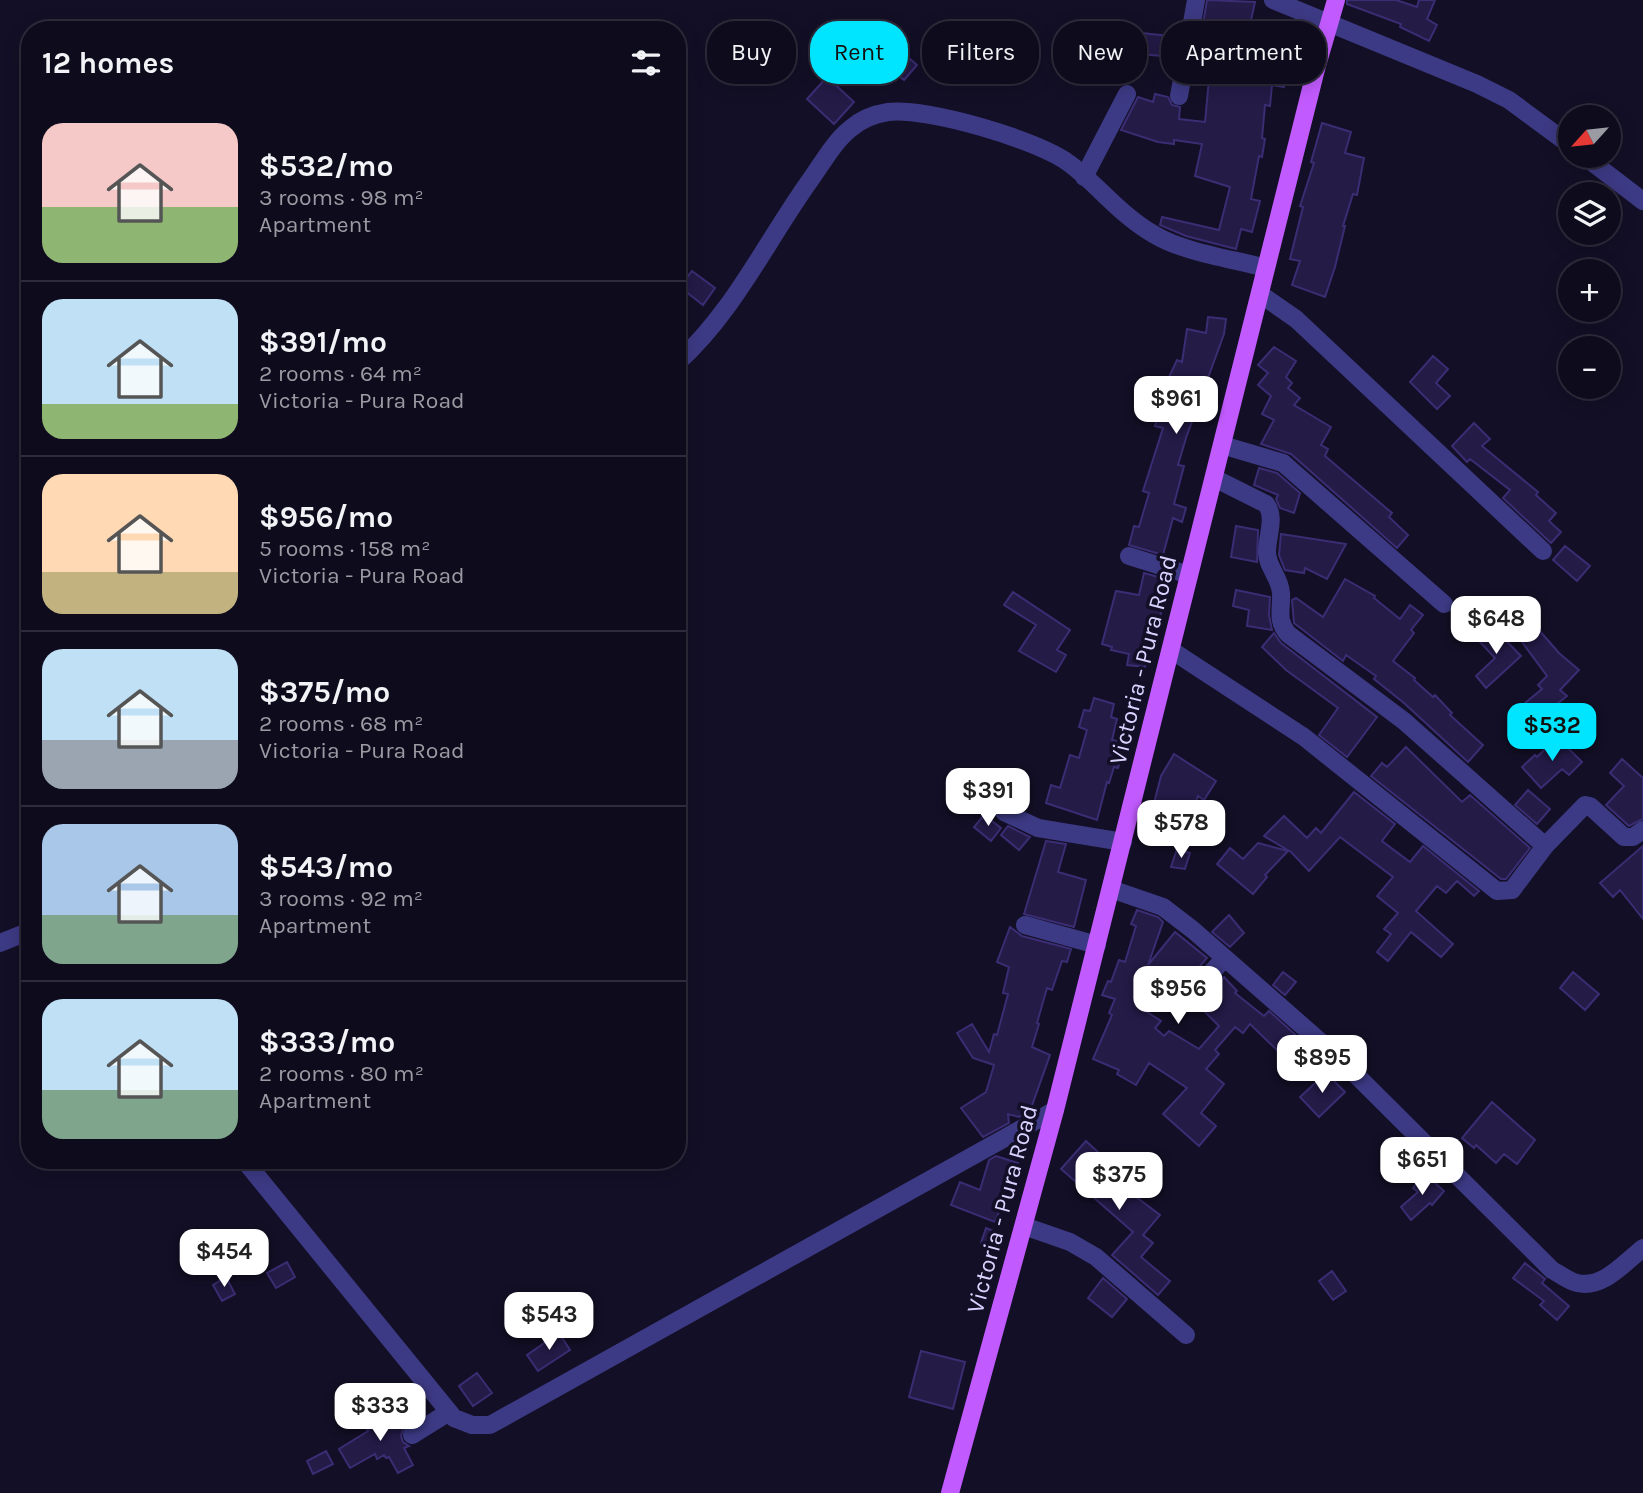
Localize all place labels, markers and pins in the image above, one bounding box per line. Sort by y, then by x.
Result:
pin: $961 [1135,376,1217,436]
pin: $648 [1455,596,1537,656]
pin: $532 [1511,704,1593,763]
pin: $391 [947,768,1029,828]
pin: $578 [1140,800,1222,860]
pin: $956 [1137,967,1219,1026]
pin: $895 [1281,1036,1363,1095]
pin: $651 [1381,1138,1463,1197]
pin: $375 [1078,1152,1160,1212]
pin: $454 [183,1230,265,1289]
pin: $543 [508,1292,590,1352]
pin: $333 [339,1384,421,1443]

